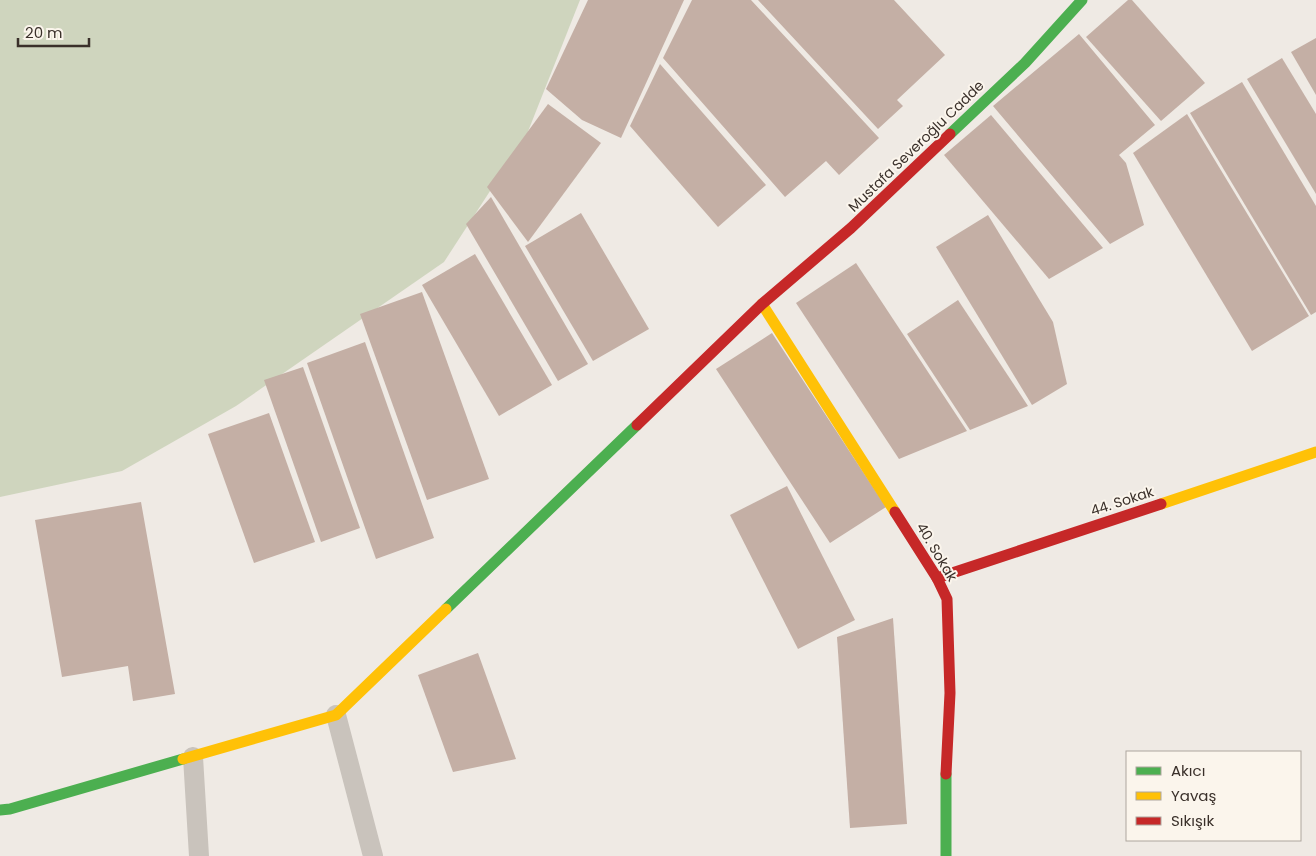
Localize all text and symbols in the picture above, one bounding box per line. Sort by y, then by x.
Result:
scale bar [18,15,89,47]
text: 20 m [25,22,63,43]
street label: Mustafa Severoğlu Cadde [844,75,989,216]
street label: 44. Sokak [1088,481,1157,521]
street label: 40. Sokak [912,519,963,586]
legend [1126,751,1301,841]
text: Akıcı [1171,760,1205,781]
text: Yavaş [1171,785,1216,806]
text: Sıkışık [1171,810,1214,831]

